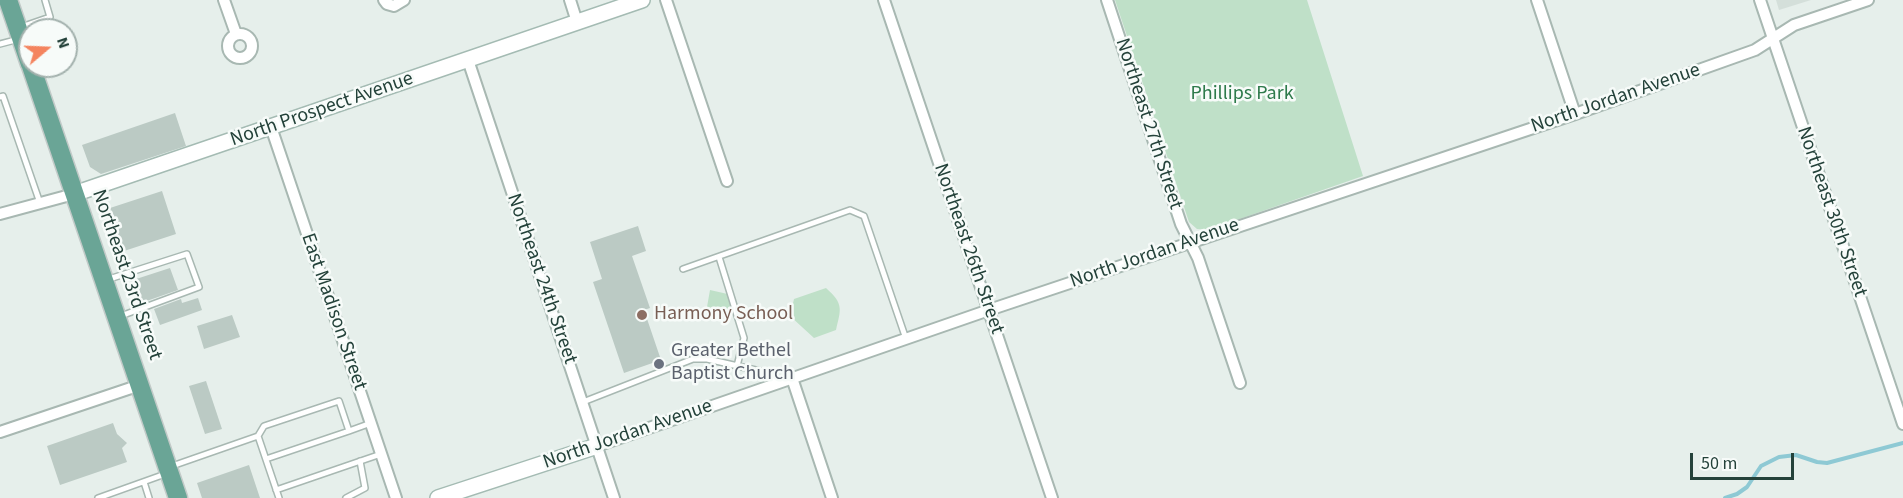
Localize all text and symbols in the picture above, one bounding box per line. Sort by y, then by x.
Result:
north arrow [18,18,78,78]
text: N [51,34,75,51]
street label: Northeast 27th Street [1109,35,1187,213]
street label: North Jordan Avenue [1528,59,1704,139]
street label: North Prospect Avenue [227,67,417,153]
park label: Phillips Park [1190,83,1294,107]
street label: Northeast 30th Street [1791,124,1871,300]
street label: Northeast 26th Street [928,161,1008,337]
street label: Northeast 23rd Street [86,187,166,363]
street label: Northeast 24th Street [501,191,581,367]
street label: North Jordan Avenue [1067,214,1243,294]
street label: East Madison Street [295,230,371,394]
place label: Harmony School [654,303,793,327]
marker: Harmony School [635,308,649,322]
place label: Greater Bethel Baptist Church [671,340,794,387]
marker: Greater Bethel Baptist Church [652,357,666,371]
street label: North Jordan Avenue [540,395,716,475]
scale bar [1693,441,1796,479]
text: 50 m [1701,451,1737,476]

